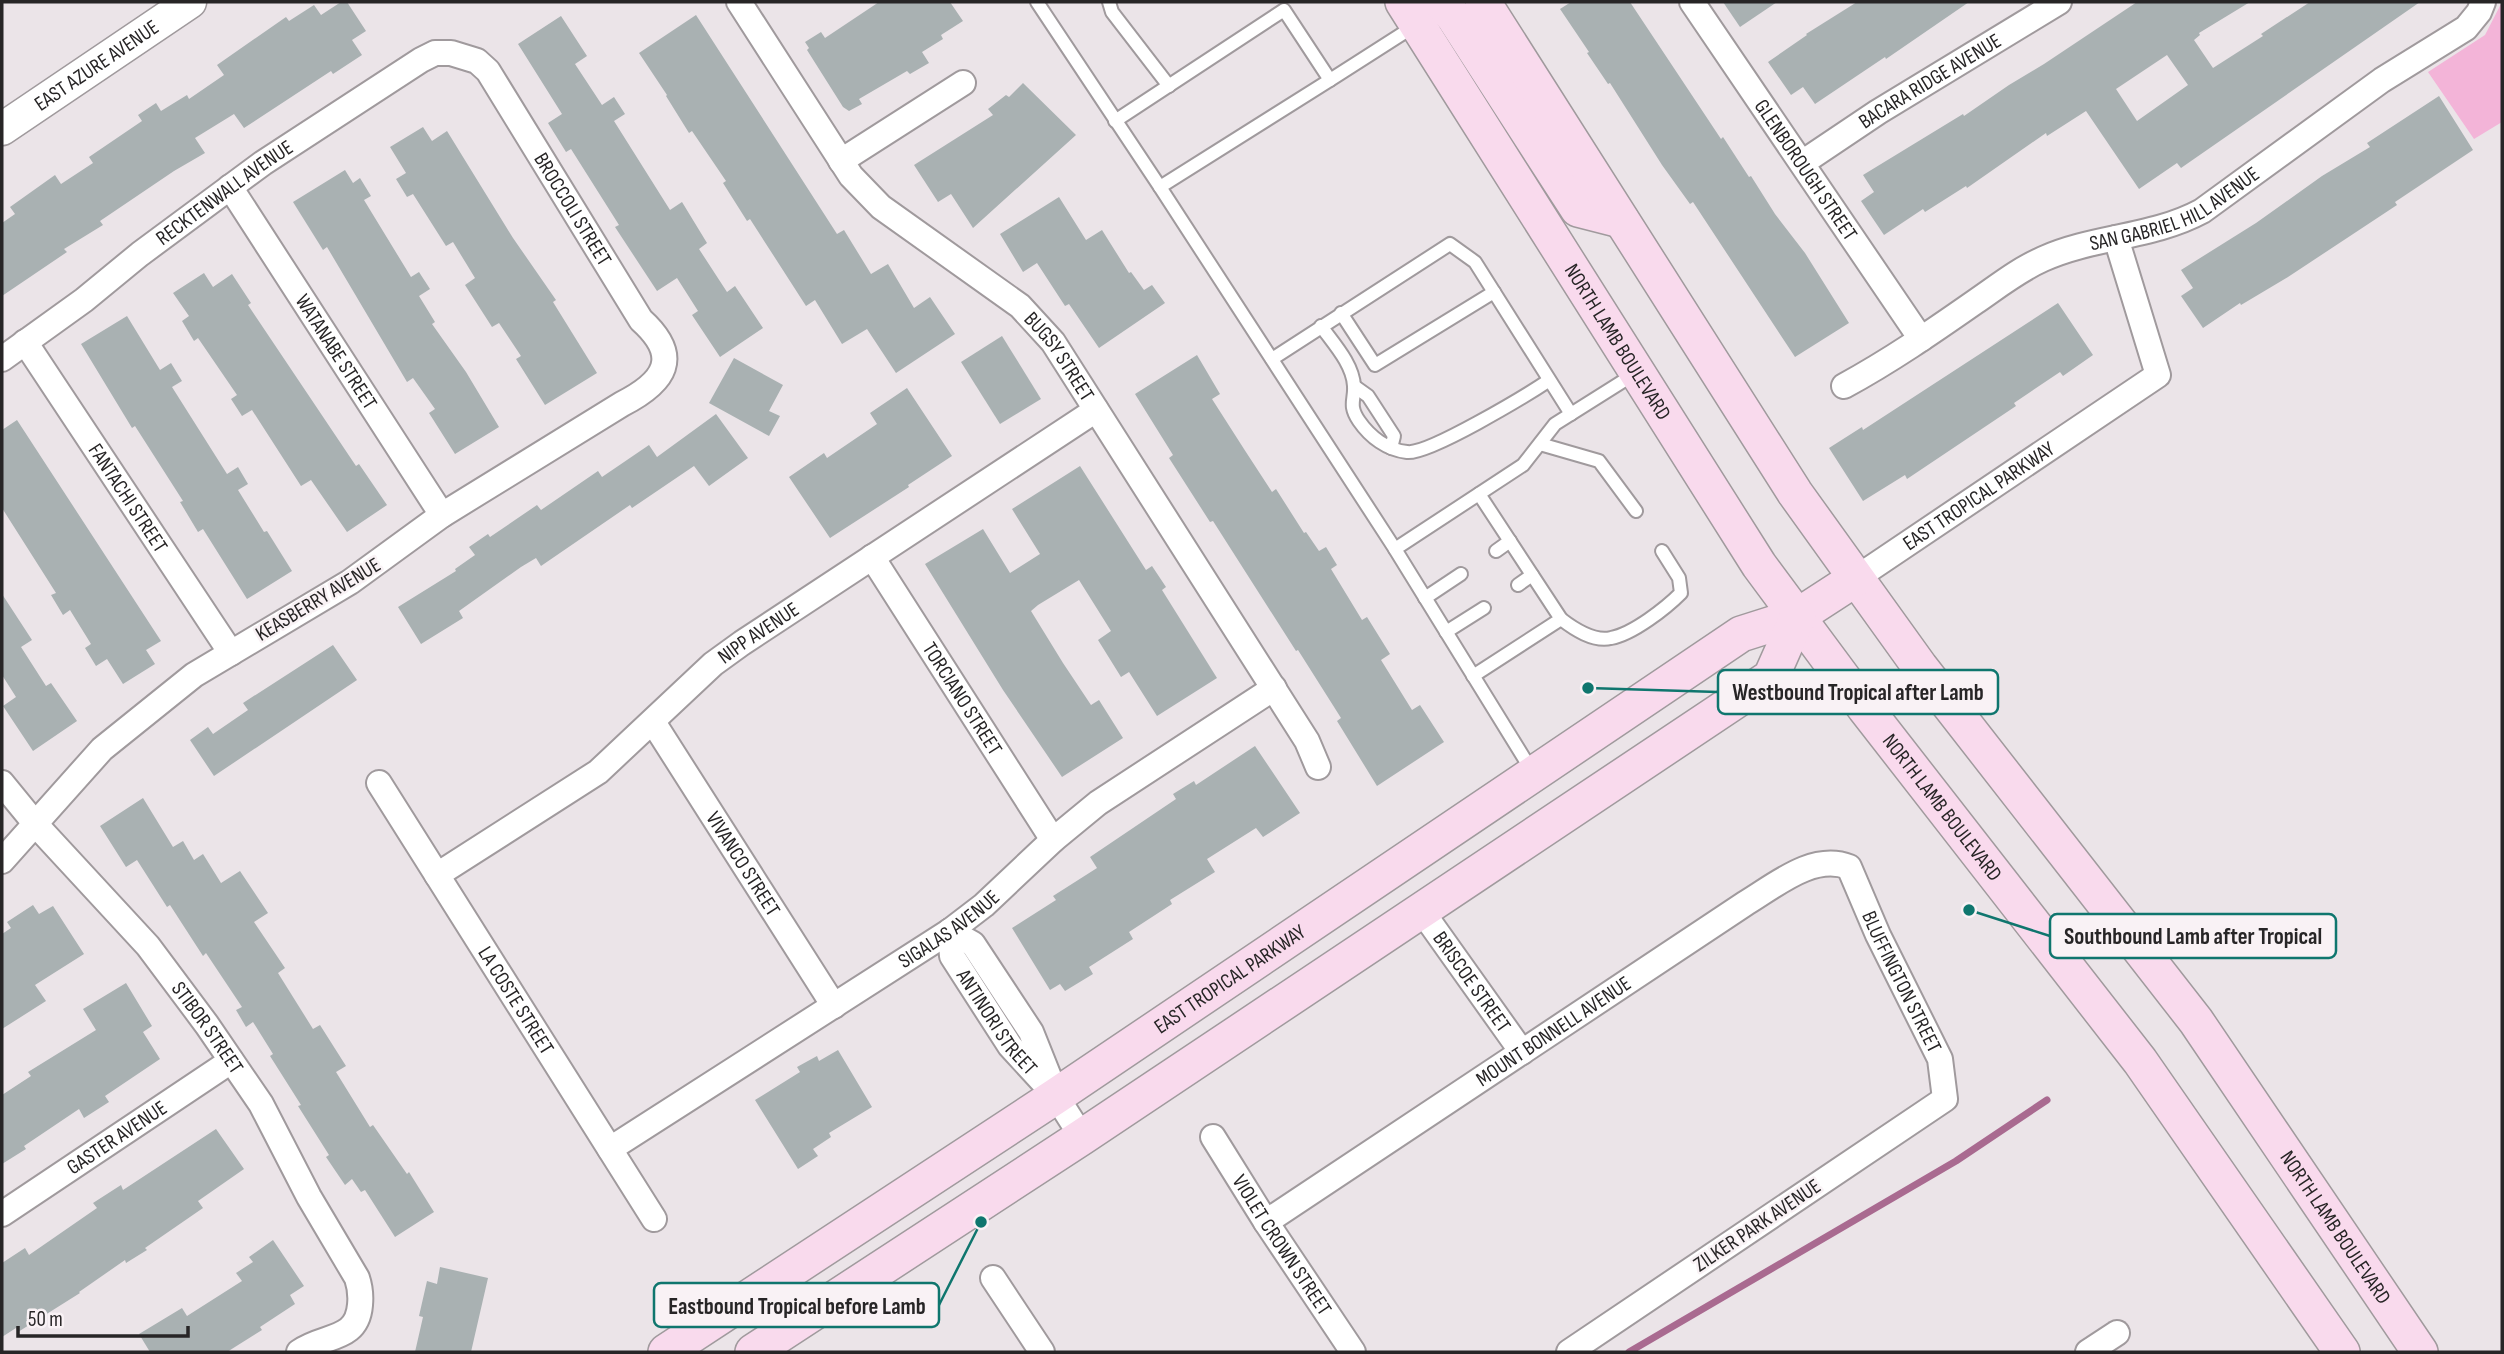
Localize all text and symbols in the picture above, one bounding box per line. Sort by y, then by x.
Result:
street label: EAST AZURE AVENUE [30,15,164,116]
street label: BACARA RIDGE AVENUE [1854,28,2006,134]
street label: GLENBOROUGH STREET [1749,95,1863,246]
street label: RECKTENWALL AVENUE [151,135,298,251]
street label: BROCCOLI STREET [528,148,617,271]
street label: SAN GABRIEL HILL AVENUE [2087,162,2264,256]
street label: NORTH LAMB BOULEVARD [1559,259,1676,425]
street label: WATANABE STREET [290,290,383,414]
street label: BUGSY STREET [1019,307,1100,406]
street label: EAST TROPICAL PARKWAY [1898,436,2060,556]
street label: FANTACHI STREET [83,439,173,558]
street label: KEASBERRY AVENUE [251,552,385,647]
street label: NIPP AVENUE [713,597,804,669]
street label: TORCIANO STREET [917,638,1008,760]
callout: Westbound Tropical after Lamb [1718,670,1998,714]
text: Westbound Tropical after Lamb [1732,679,1984,707]
street label: NORTH LAMB BOULEVARD [1877,729,2007,886]
street label: VIVANCO STREET [700,807,786,921]
street label: SIGALAS AVENUE [894,885,1005,974]
street label: BLUFFINGTON STREET [1856,907,1947,1057]
callout: Southbound Lamb after Tropical [2050,914,2336,958]
street label: EAST TROPICAL PARKWAY [1150,919,1311,1039]
text: Southbound Lamb after Tropical [2064,923,2322,951]
street label: BRISCOE STREET [1427,927,1516,1038]
street label: LA COSTE STREET [472,942,559,1060]
street label: ANTINORI STREET [950,964,1043,1081]
street label: MOUNT BONNELL AVENUE [1471,971,1636,1092]
street label: STIBOR STREET [166,977,249,1079]
street label: GASTER AVENUE [62,1095,172,1180]
street label: NORTH LAMB BOULEVARD [2275,1146,2396,1309]
street label: VIOLET CROWN STREET [1227,1170,1337,1320]
street label: ZILKER PARK AVENUE [1689,1174,1826,1277]
callout: Eastbound Tropical before Lamb [654,1283,939,1327]
text: Eastbound Tropical before Lamb [668,1293,926,1321]
scale bar [18,1294,187,1338]
text: 50 m [28,1307,63,1332]

